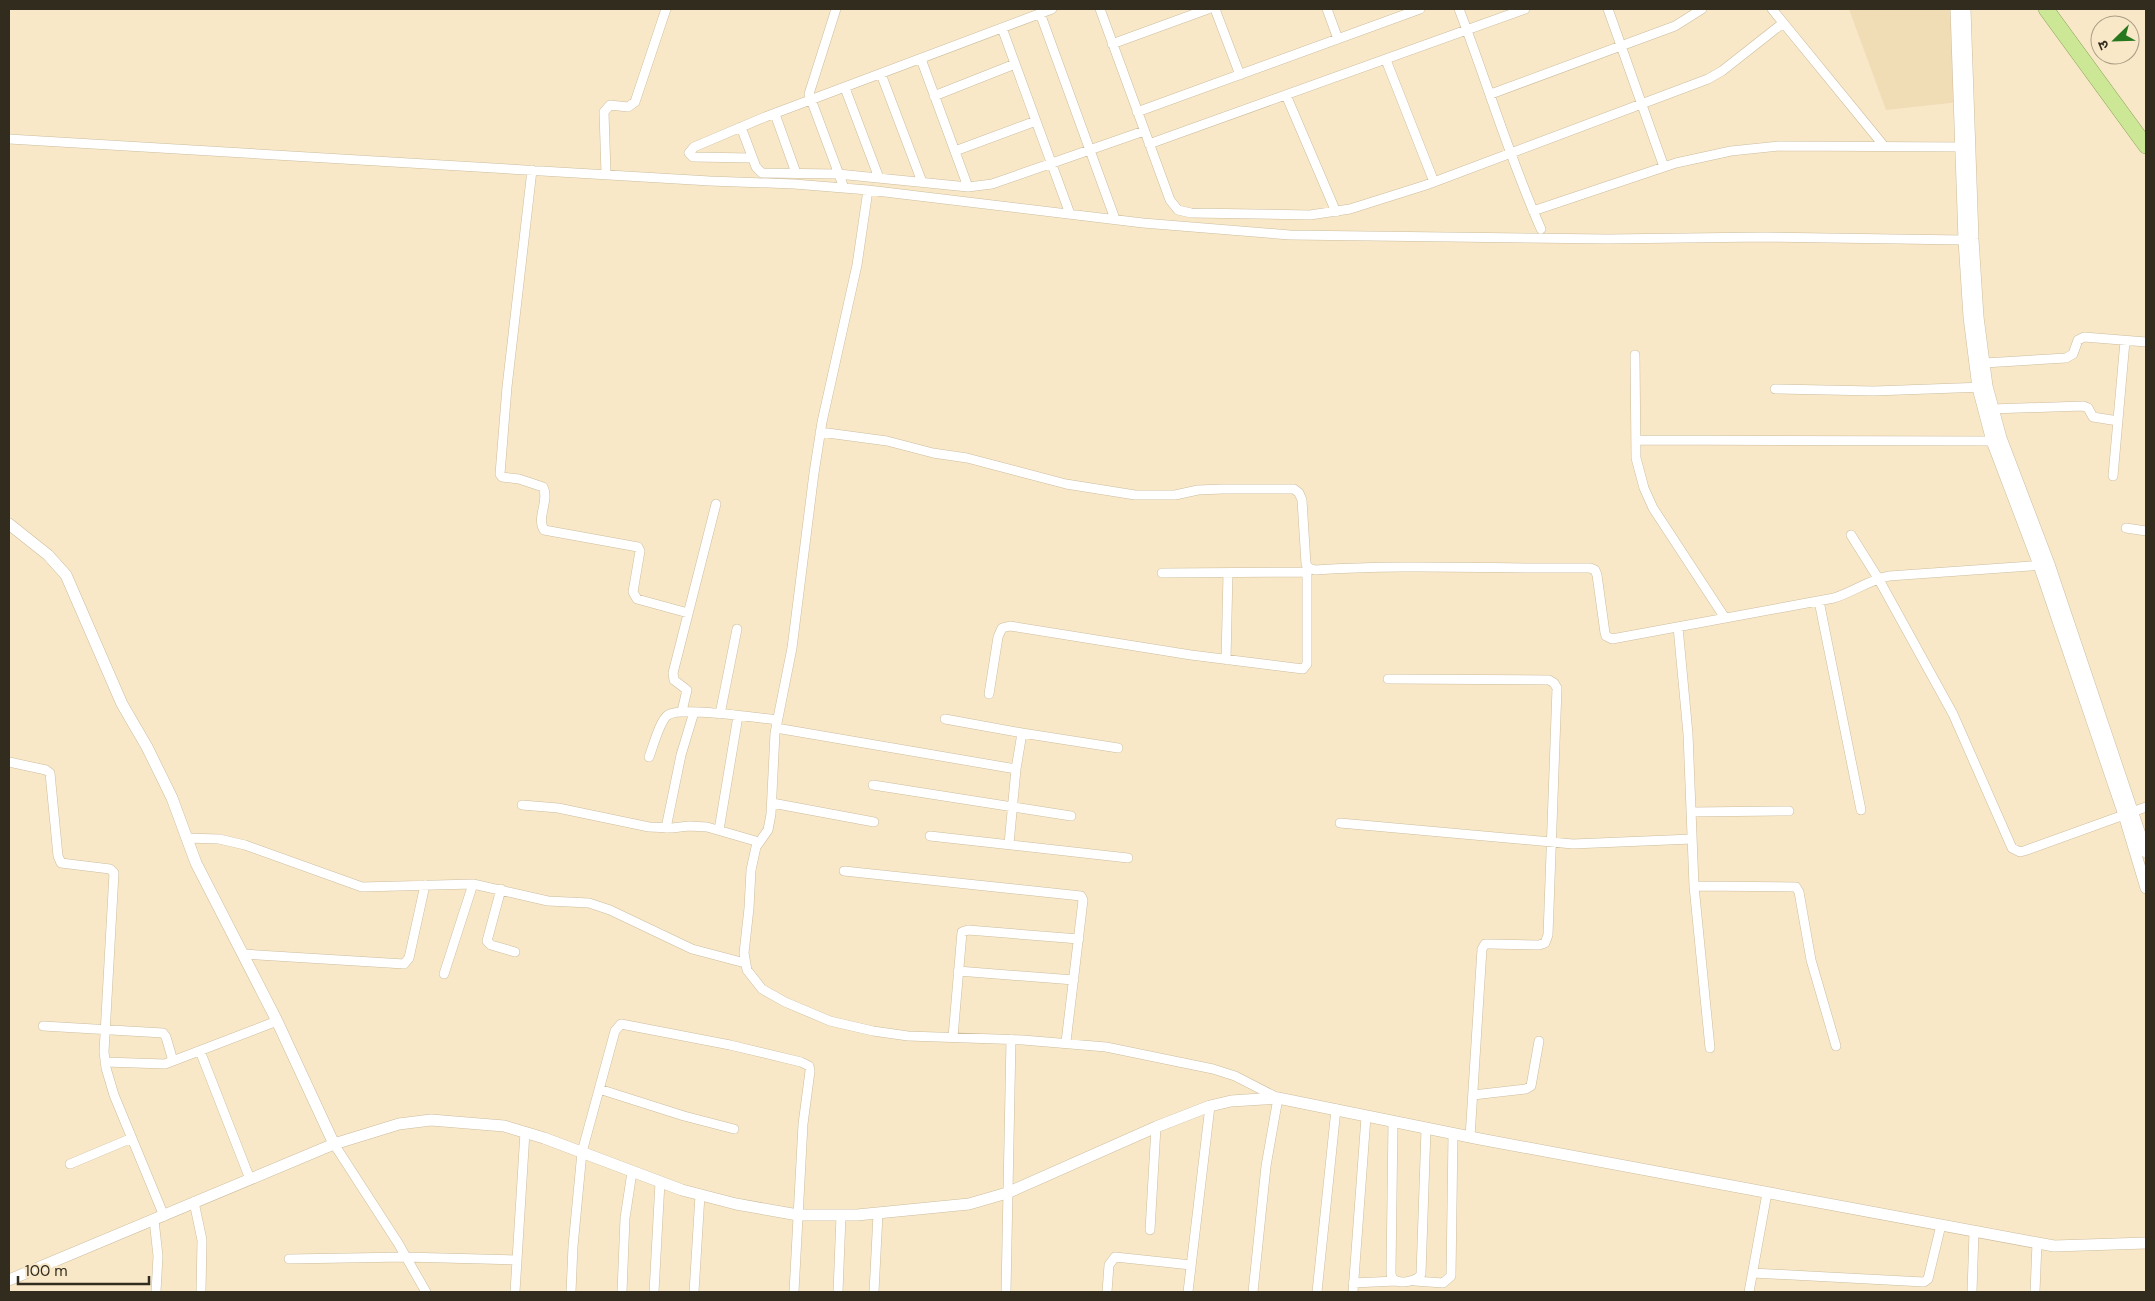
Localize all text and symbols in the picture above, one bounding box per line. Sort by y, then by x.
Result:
north arrow [2090,15,2140,65]
text: उ [2093,37,2113,52]
scale bar [18,1254,149,1286]
text: 100 m [25,1261,68,1281]

